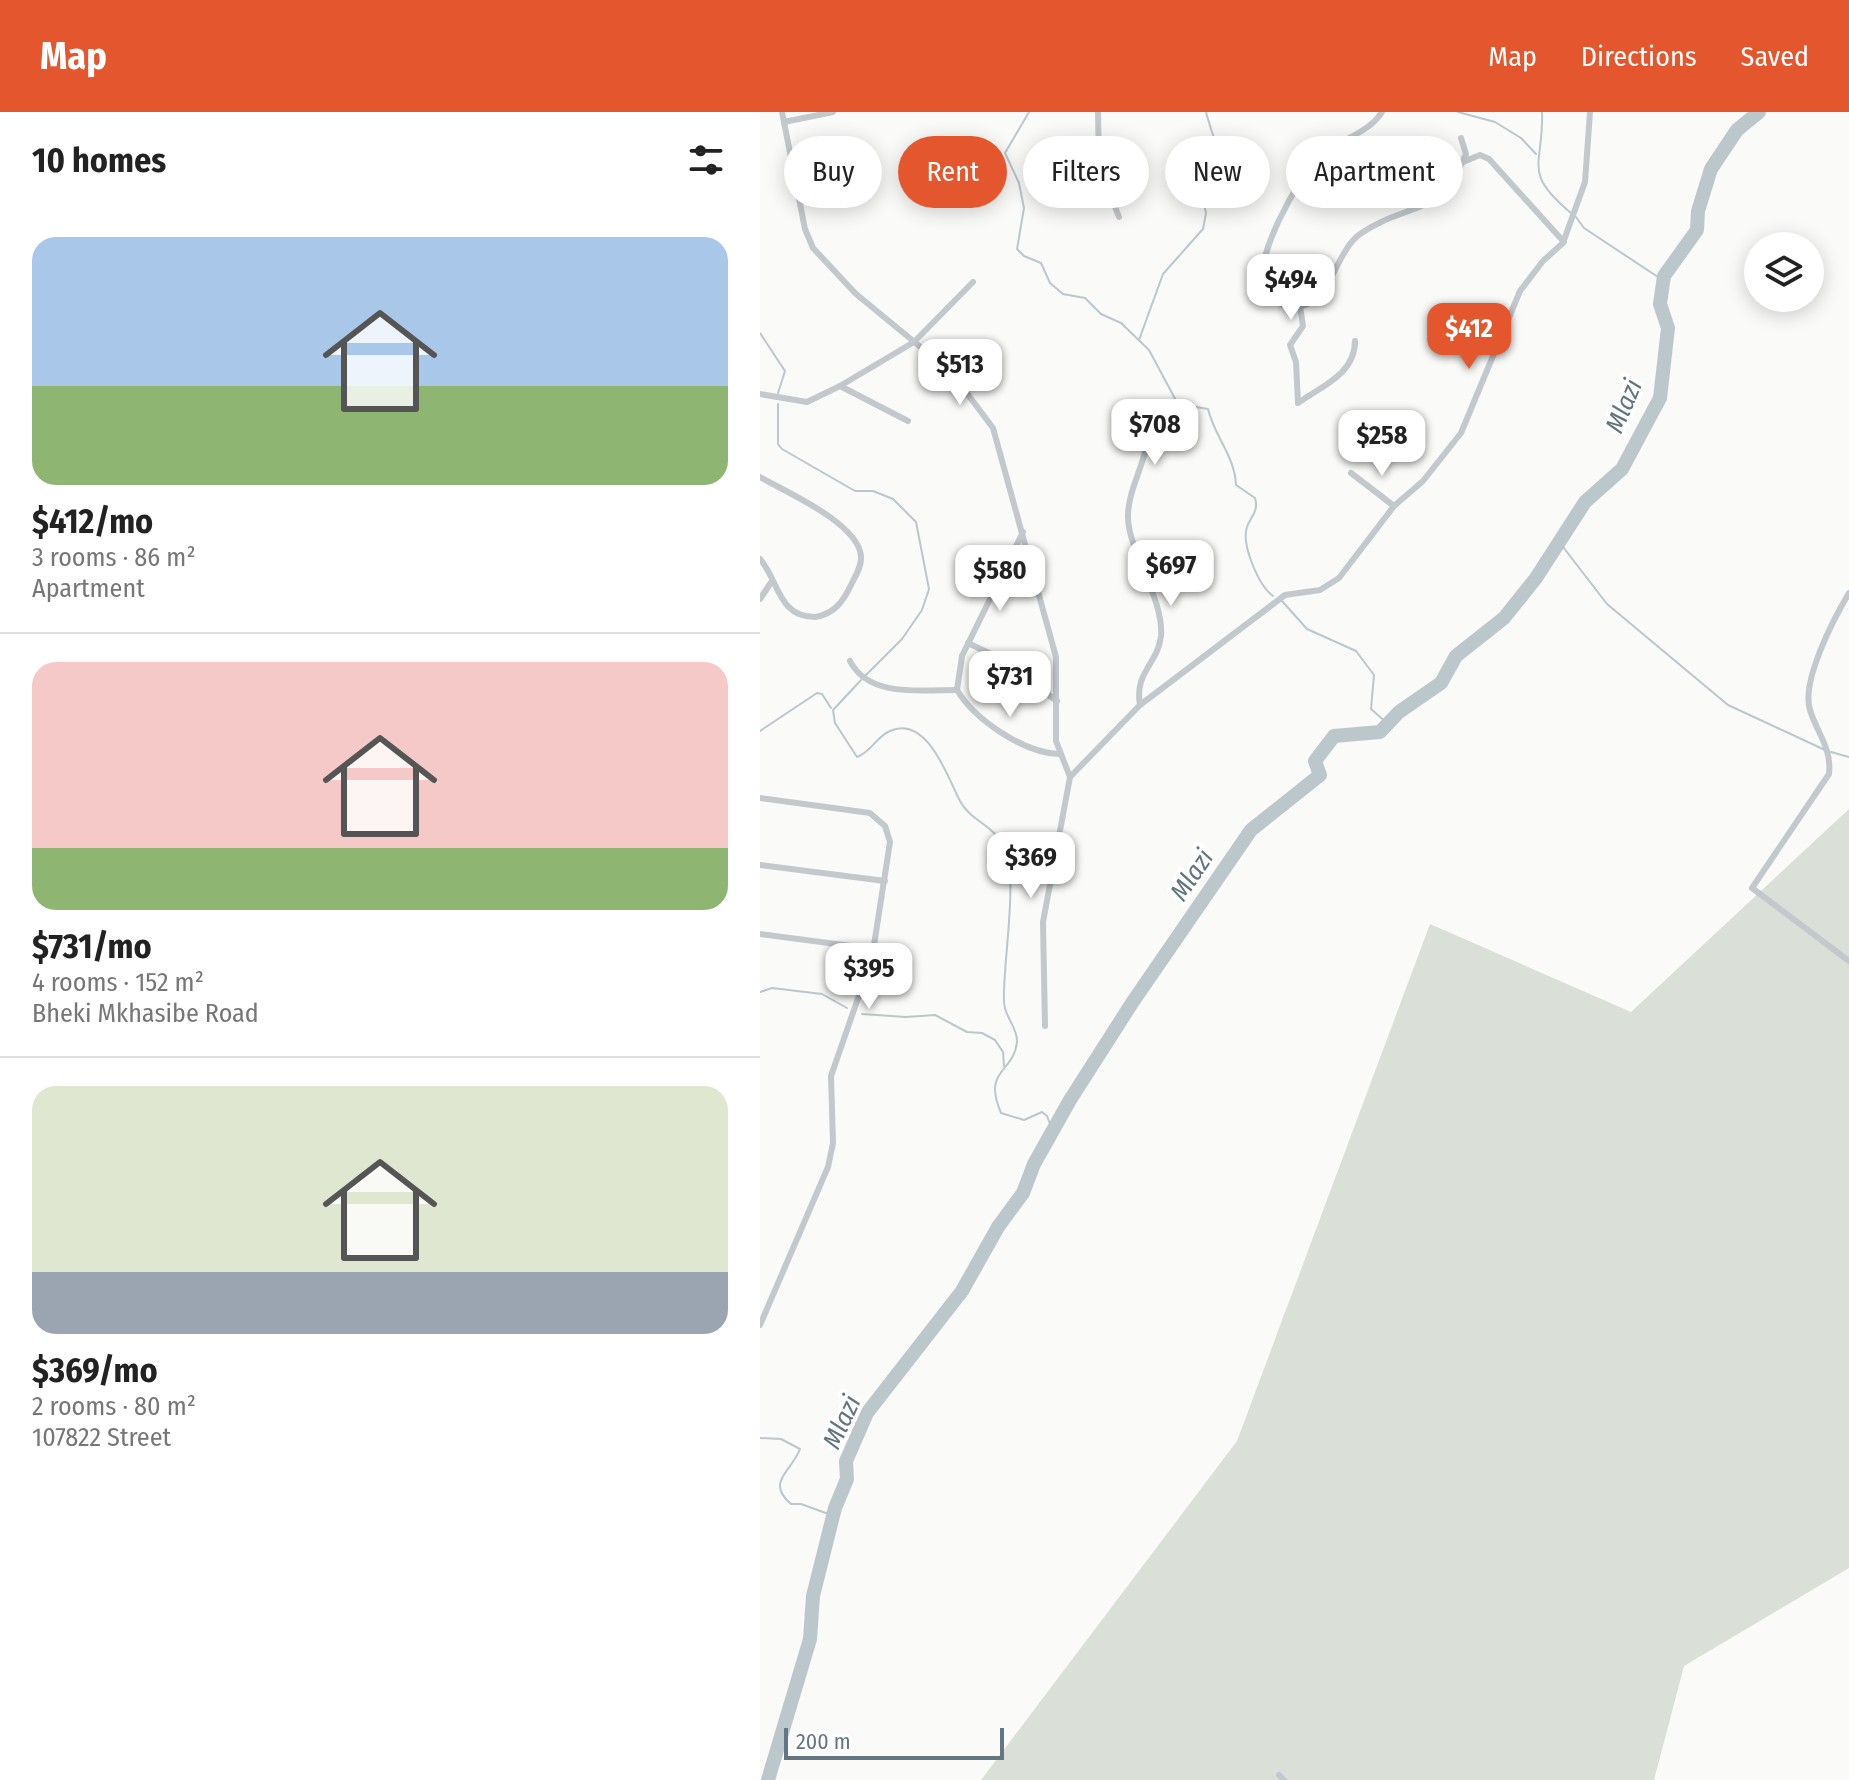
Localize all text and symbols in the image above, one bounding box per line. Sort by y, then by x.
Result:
text: Map [40,33,107,79]
text: Map [1488,40,1537,73]
text: Directions [1581,40,1697,73]
text: Saved [1741,40,1809,73]
chip: Buy [784,136,882,208]
chip: Rent [898,136,1007,208]
chip: Filters [1023,136,1149,208]
chip: New [1165,136,1270,208]
chip: Apartment [1286,136,1463,208]
icon: filters [684,138,728,182]
text: 10 homes [32,140,166,181]
map controls [1744,232,1824,312]
button: layers [1744,232,1824,312]
pin: $494 [1244,254,1338,322]
text: $494 [1265,264,1317,295]
icon: home [308,289,452,433]
pin: $412 [1422,303,1516,371]
text: $412 [1445,313,1493,344]
pin: $513 [913,339,1007,407]
text: $513 [936,349,984,380]
water label: Mlazi [1599,374,1649,438]
pin: $708 [1108,399,1202,467]
text: $708 [1129,409,1181,440]
pin: $258 [1335,410,1429,478]
text: $258 [1356,420,1408,451]
text: $412/mo [32,501,153,542]
pin: $697 [1124,540,1218,608]
text: 3 rooms · 86 m² [32,542,196,573]
pin: $580 [953,545,1047,613]
text: $697 [1146,550,1196,581]
text: $580 [973,555,1027,586]
text: Apartment [32,573,145,604]
pin: $731 [963,651,1057,719]
text: $731 [987,661,1033,692]
icon: home [308,714,452,858]
pin: $369 [984,832,1078,900]
text: $369 [1005,842,1057,873]
water label: Mlazi [1164,843,1221,907]
text: $731/mo [32,926,152,967]
pin: $395 [822,943,916,1011]
text: $395 [843,953,895,984]
text: 4 rooms · 152 m² [32,967,204,998]
text: Bheki Mkhasibe Road [32,998,259,1029]
icon: home [308,1138,452,1282]
text: $369/mo [32,1350,158,1391]
water label: Mlazi [816,1390,868,1454]
text: 2 rooms · 80 m² [32,1391,196,1422]
text: 107822 Street [32,1422,171,1453]
scale bar [784,1724,1004,1760]
text: 200 m [796,1728,851,1755]

